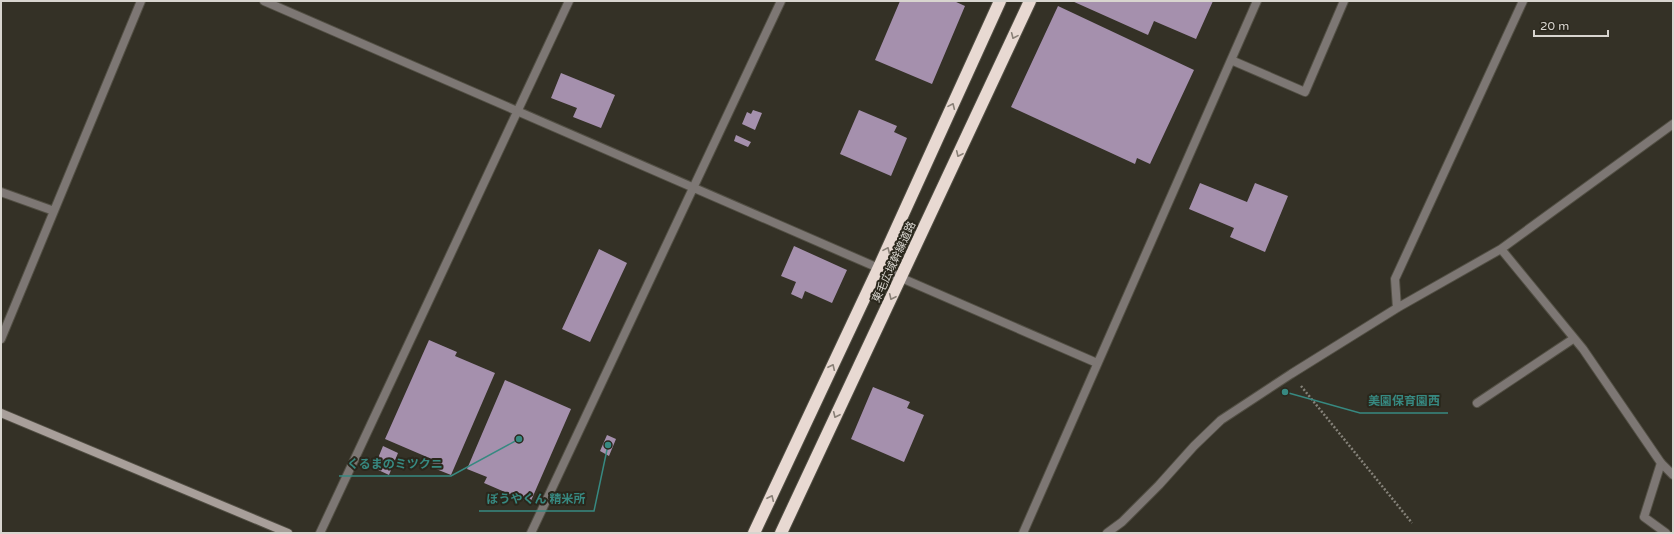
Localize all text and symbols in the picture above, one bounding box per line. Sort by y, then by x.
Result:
scale bar [1534,12,1608,38]
text: 20 m [1540,19,1569,33]
one-way arrow [1011,32,1019,40]
one-way arrow [947,102,955,110]
one-way arrow [956,150,964,158]
street label: 東毛広域幹線道路 [870,219,918,305]
one-way arrow [882,246,890,254]
one-way arrow [889,293,897,301]
one-way arrow [827,364,835,372]
callout: 美園保育園西 [1360,389,1448,413]
text: 美園保育園西 [1368,394,1440,408]
one-way arrow [833,411,841,418]
callout: くるまのミツクニ [339,452,451,476]
text: くるまのミツクニ [347,457,443,471]
callout: ぼうやくん 精米所 [479,487,594,511]
text: ぼうやくん 精米所 [486,492,586,506]
one-way arrow [766,494,774,502]

